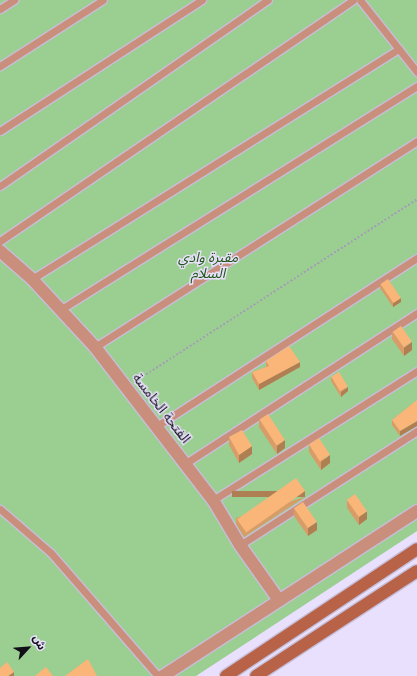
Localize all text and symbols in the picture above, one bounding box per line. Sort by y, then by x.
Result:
park label: مقبرة وادي السلام [178,249,238,282]
street label: الفتحة الخامسة [129,370,195,446]
north arrow [8,628,48,668]
text: ش [30,633,48,652]

